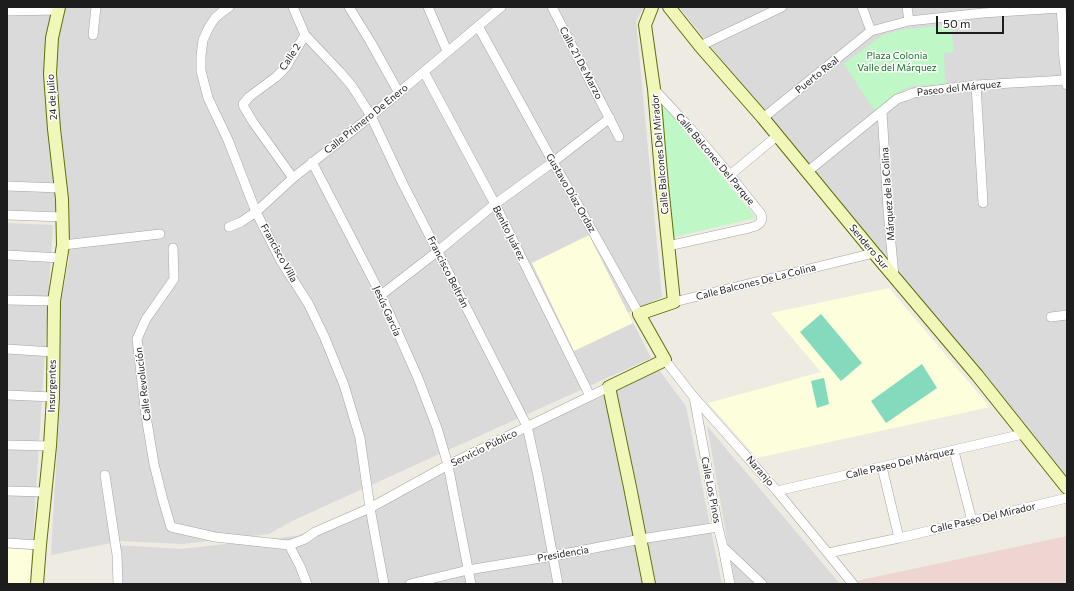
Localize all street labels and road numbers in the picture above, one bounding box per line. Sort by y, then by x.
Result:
street label: Calle 21 De Marzo [557,25,605,101]
street label: Calle 2 [277,41,303,73]
street label: Puerto Real [793,54,841,96]
street label: 24 de Julio [44,74,60,120]
street label: Paseo del Márquez [916,78,1002,98]
street label: Calle Primero De Enero [322,82,410,156]
street label: Calle Balcones Del Mirador [649,93,671,215]
street label: Calle Balcones Del Parque [673,111,757,207]
street label: Márquez de la Colina [879,147,897,241]
street label: Gustavo Díaz Ordaz [543,151,599,235]
street label: Benito Juárez [490,204,528,262]
street label: Francisco Villa [258,222,300,284]
street label: Sendero Sur [847,222,891,272]
street label: Francisco Beltrán [425,234,471,310]
street label: Calle Balcones De La Colina [695,261,817,303]
street label: Jesús García [371,284,403,338]
street label: Calle Revolución [133,346,153,422]
street label: Insurgentes [46,359,58,413]
street label: Servicio Público [449,427,519,469]
street label: Calle Paseo Del Márquez [845,445,955,481]
street label: Naranjo [744,453,776,489]
street label: Calle Los Pinos [699,456,723,524]
street label: Calle Paseo Del Mirador [929,500,1037,536]
street label: Presidencia [536,544,590,564]

